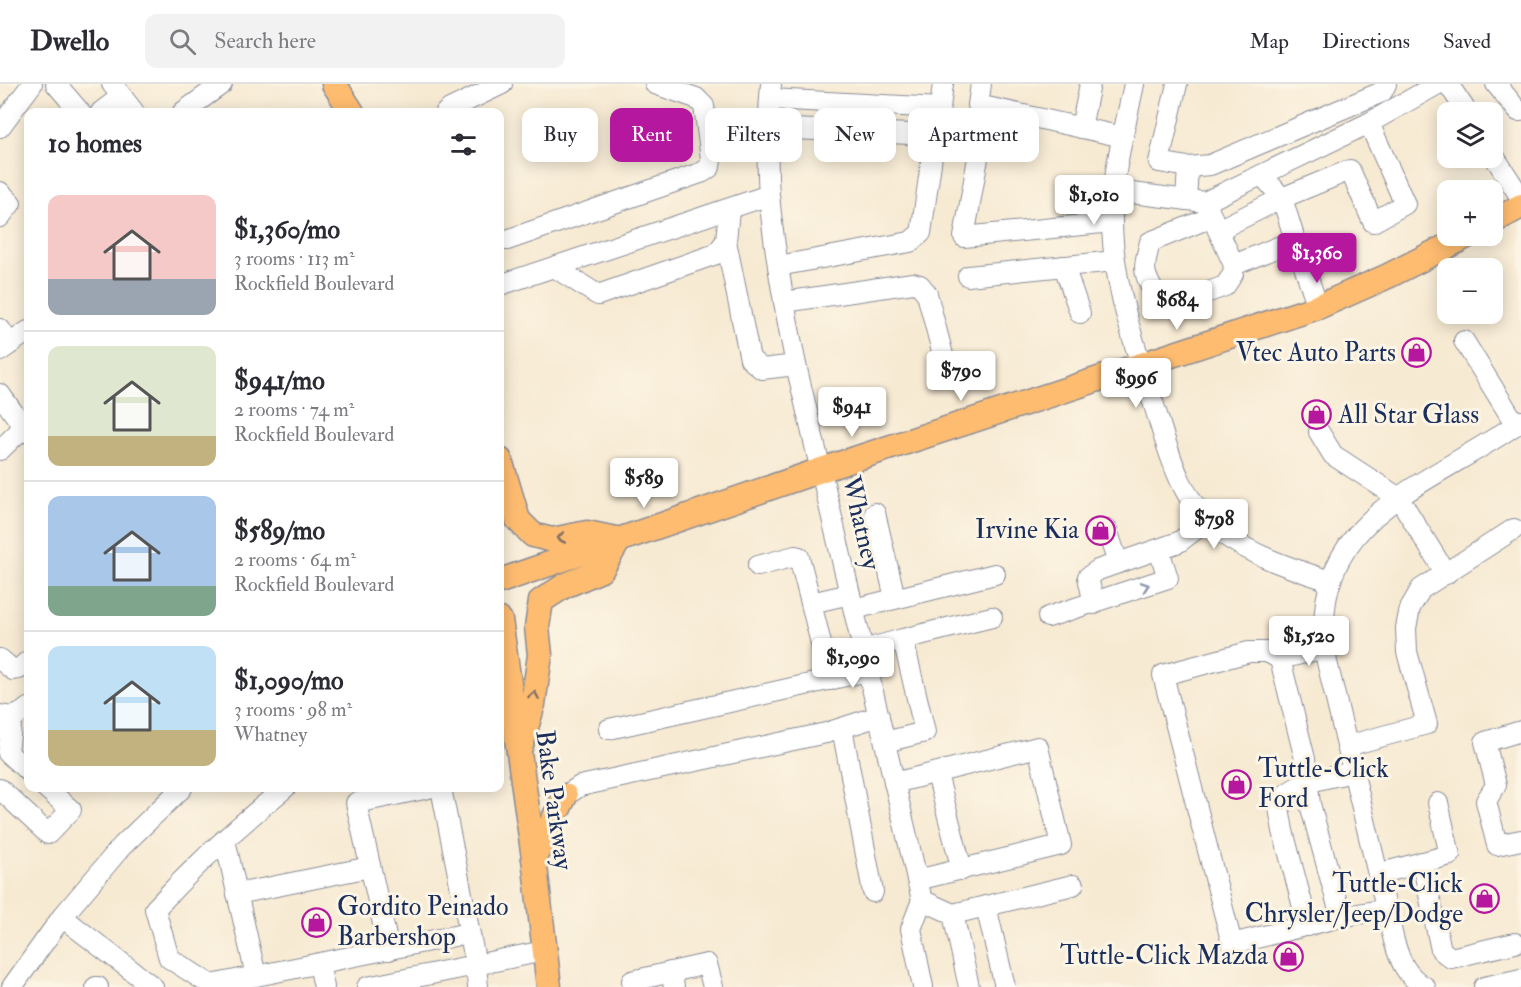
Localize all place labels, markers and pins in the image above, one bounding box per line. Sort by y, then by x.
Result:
pin: $1,010 [1045,175,1143,226]
pin: $1,360 [1268,233,1366,284]
pin: $684 [1141,280,1213,331]
place label: Vtec Auto Parts [1236,337,1396,369]
shop icon: Vtec Auto Parts [1401,337,1433,369]
pin: $790 [925,351,997,402]
pin: $996 [1100,358,1172,409]
pin: $941 [816,387,888,438]
shop icon: All Star Glass [1301,399,1333,431]
place label: All Star Glass [1337,399,1479,431]
pin: $589 [608,458,680,509]
pin: $798 [1178,499,1250,550]
place label: Irvine Kia [975,514,1079,546]
shop icon: Irvine Kia [1084,514,1116,546]
pin: $1,520 [1260,616,1358,667]
pin: $1,090 [804,638,902,689]
place label: Tuttle-Click Ford [1258,753,1389,815]
shop icon: Tuttle-Click Ford [1221,768,1253,800]
place label: Tuttle-Click Chrysler/Jeep/Dodge [1245,868,1464,931]
shop icon: Tuttle-Click Chrysler/Jeep/Dodge [1468,883,1500,915]
place label: Gordito Peinado Barbershop [337,891,509,954]
shop icon: Gordito Peinado Barbershop [300,906,332,938]
place label: Tuttle-Click Mazda [1060,940,1268,972]
shop icon: Tuttle-Click Mazda [1273,940,1305,972]

